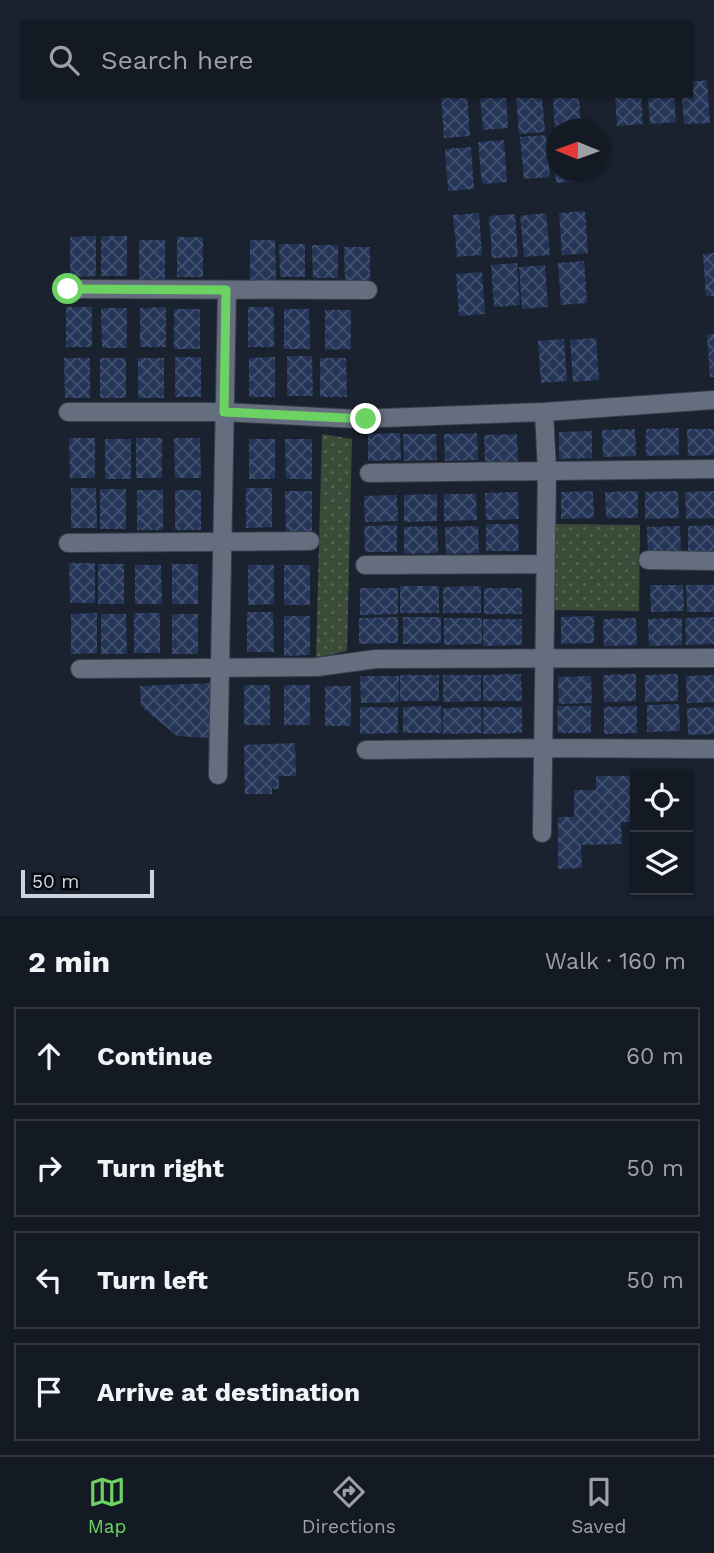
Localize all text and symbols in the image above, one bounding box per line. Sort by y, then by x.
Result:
search box [21,21,693,98]
icon: search [45,41,83,79]
text: Search here [101,45,253,75]
north arrow [546,119,609,182]
route start [52,273,83,304]
route end [350,403,381,434]
map controls [630,769,693,895]
button: locate [630,769,693,832]
button: layers [630,832,693,895]
scale bar [21,867,154,899]
text: 50 m [32,870,79,893]
text: 2 min [28,944,110,979]
text: Walk · 160 m [545,948,686,975]
icon: ahead [30,1037,68,1075]
text: Continue [97,1041,213,1071]
text: 60 m [626,1043,684,1070]
icon: right [30,1149,68,1187]
text: Turn right [97,1153,224,1183]
text: 50 m [627,1155,684,1182]
icon: left [30,1261,68,1299]
text: Turn left [97,1265,208,1295]
text: 50 m [627,1267,684,1294]
icon: arrive [30,1373,68,1411]
text: Arrive at destination [97,1377,360,1407]
tab: Map [88,1473,126,1538]
tab: Directions [302,1473,396,1538]
tab: Saved [571,1473,626,1538]

